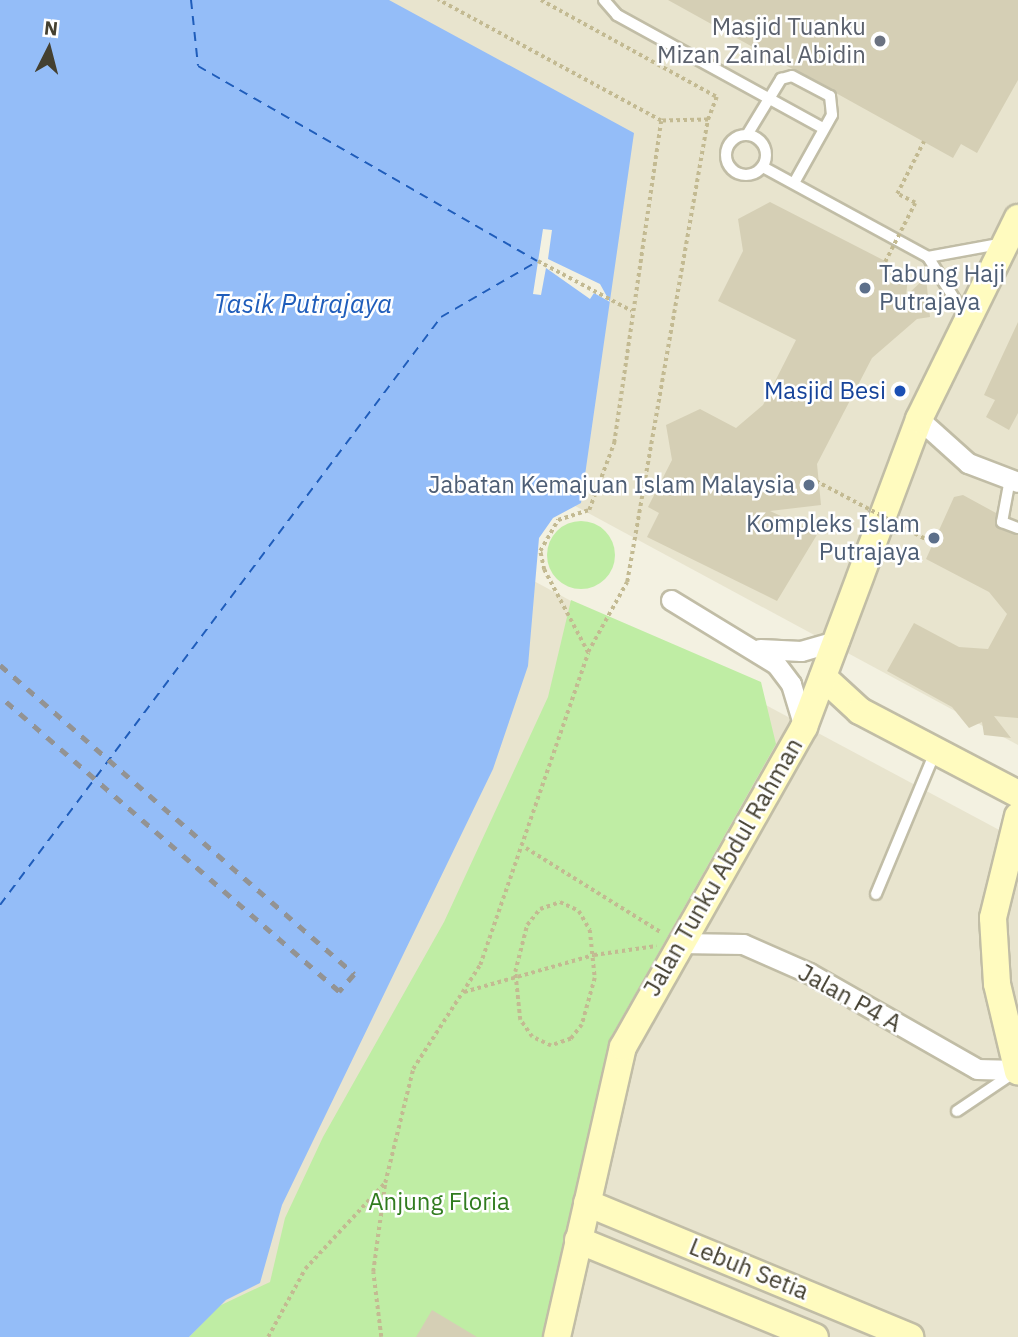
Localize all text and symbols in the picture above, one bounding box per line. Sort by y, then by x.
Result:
place label: Masjid Tuanku Mizan Zainal Abidin [657,13,866,69]
north arrow [14,14,84,84]
text: N [43,15,59,41]
marker: Masjid Tuanku Mizan Zainal Abidin [872,33,888,49]
place label: Tabung Haji Putrajaya [879,260,1005,316]
marker: Tabung Haji Putrajaya [857,280,873,296]
water label: Tasik Putrajaya [214,288,392,320]
place label: Masjid Besi [764,377,886,405]
marker: Masjid Besi [892,383,908,399]
place label: Jabatan Kemajuan Islam Malaysia [428,471,795,499]
marker: Jabatan Kemajuan Islam Malaysia [801,477,817,493]
place label: Kompleks Islam Putrajaya [746,510,920,566]
marker: Kompleks Islam Putrajaya [926,530,942,546]
street label: Jalan Tunku Abdul Rahman [637,733,809,1001]
street label: Jalan P4 A [793,958,907,1038]
park label: Anjung Floria [368,1188,510,1216]
street label: Lebuh Setia [685,1232,813,1306]

